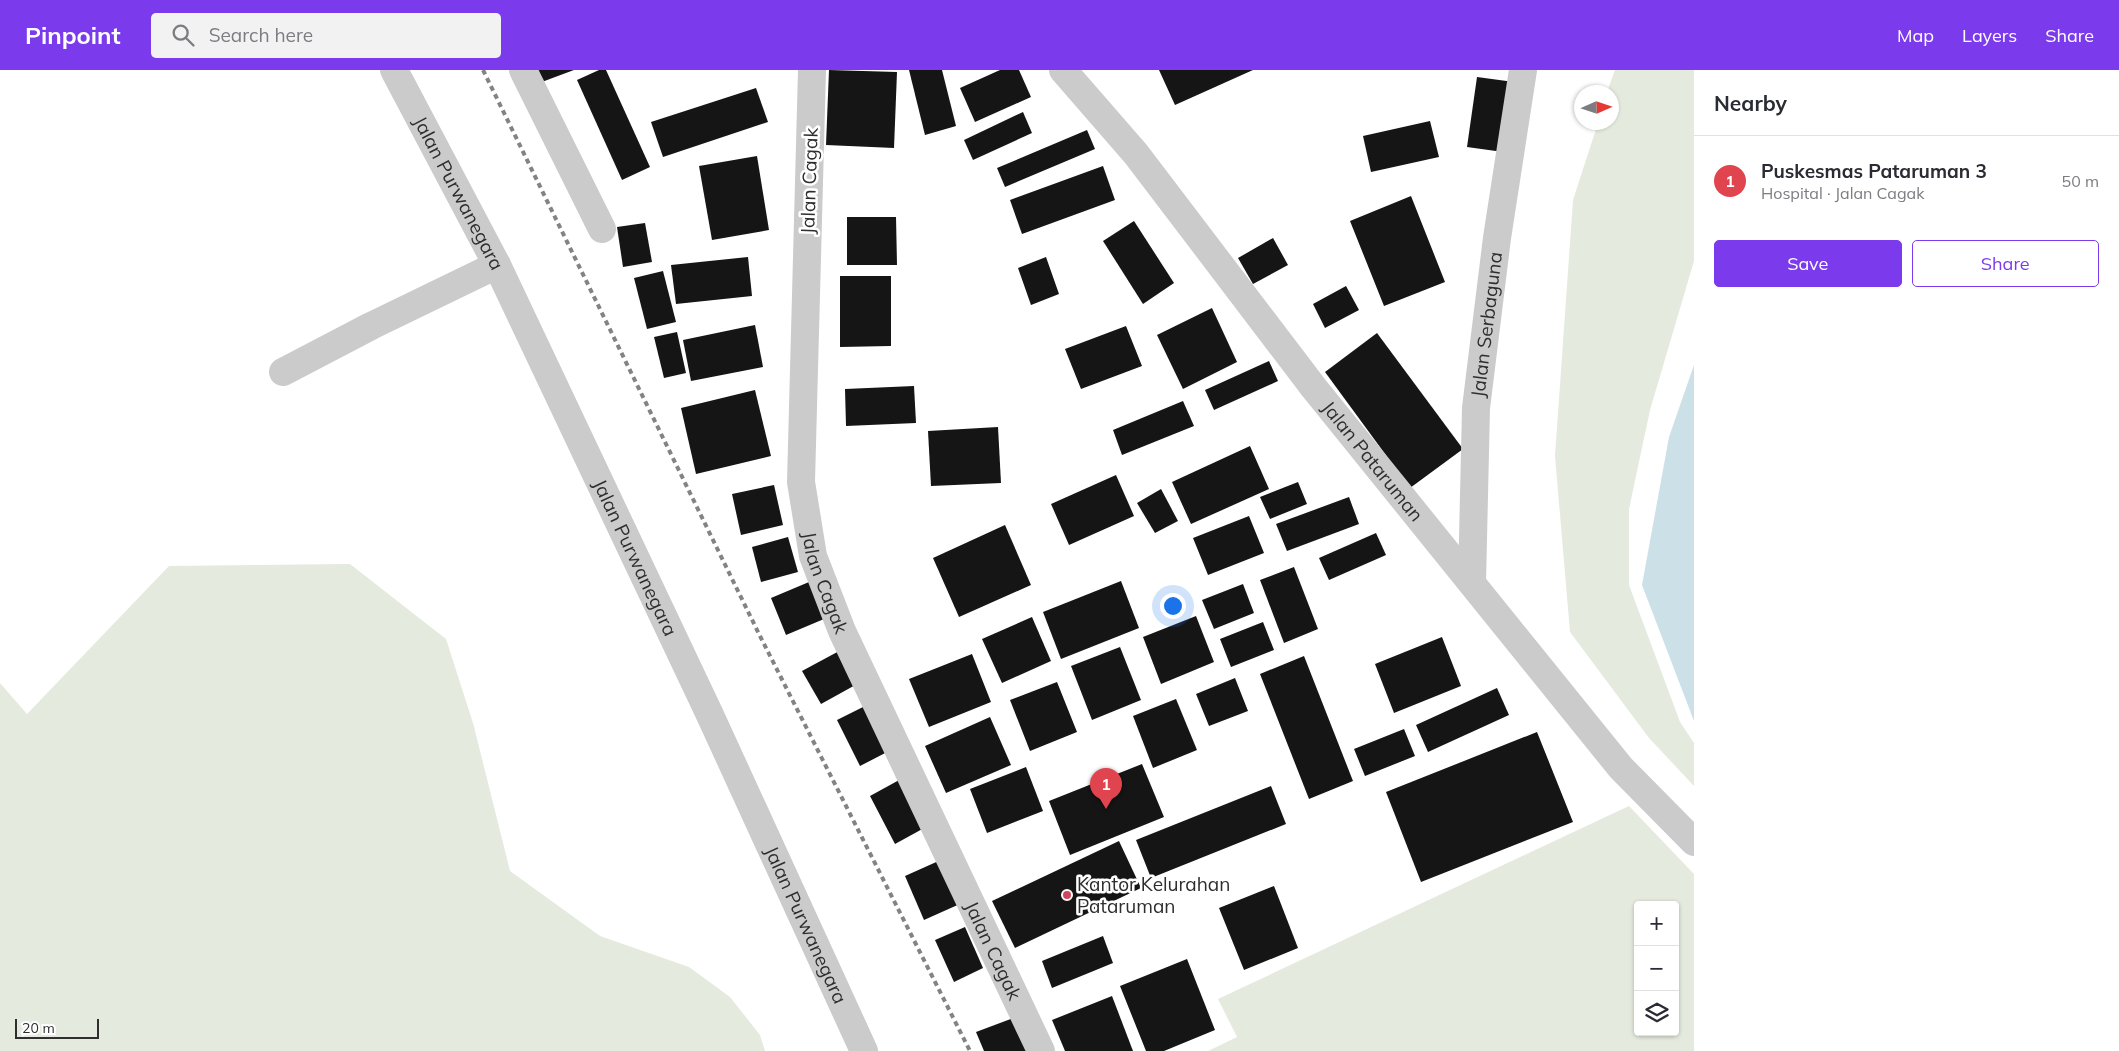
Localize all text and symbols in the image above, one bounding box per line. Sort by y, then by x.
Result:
search box [151,13,501,58]
text: Pinpoint [25,20,121,50]
icon: search [169,21,197,49]
text: Search here [209,23,313,47]
text: Map [1897,24,1934,47]
text: Layers [1962,24,2017,47]
text: Share [2045,24,2094,47]
north arrow [1574,85,1619,130]
text: Nearby [1714,90,1787,116]
street label: Jalan Purwanegara [408,112,509,274]
street label: Jalan Cagak [795,127,823,235]
text: Puskesmas Pataruman 3 [1761,159,1987,183]
text: 1 [1725,171,1735,191]
text: 50 m [2062,171,2099,191]
text: Hospital · Jalan Cagak [1761,183,1924,203]
button: Save [1714,240,1902,287]
button: Share [1912,240,2099,287]
street label: Jalan Serbaguna [1465,250,1507,399]
street label: Jalan Pataruman [1317,396,1429,526]
street label: Jalan Purwanegara [588,475,683,640]
street label: Jalan Cagak [797,530,854,637]
your location [1160,593,1186,619]
pin: 1 [1090,768,1122,809]
street label: Jalan Purwanegara [760,842,853,1007]
place label: Kantor Kelurahan Pataruman [1077,872,1230,918]
marker: Kantor Kelurahan Pataruman [1061,889,1073,901]
street label: Jalan Cagak [960,897,1027,1004]
map controls [1634,901,1679,1036]
button: + [1634,901,1679,946]
button: − [1634,946,1679,991]
button: layers [1634,991,1679,1036]
scale bar [15,1016,99,1039]
text: 20 m [22,1019,55,1037]

